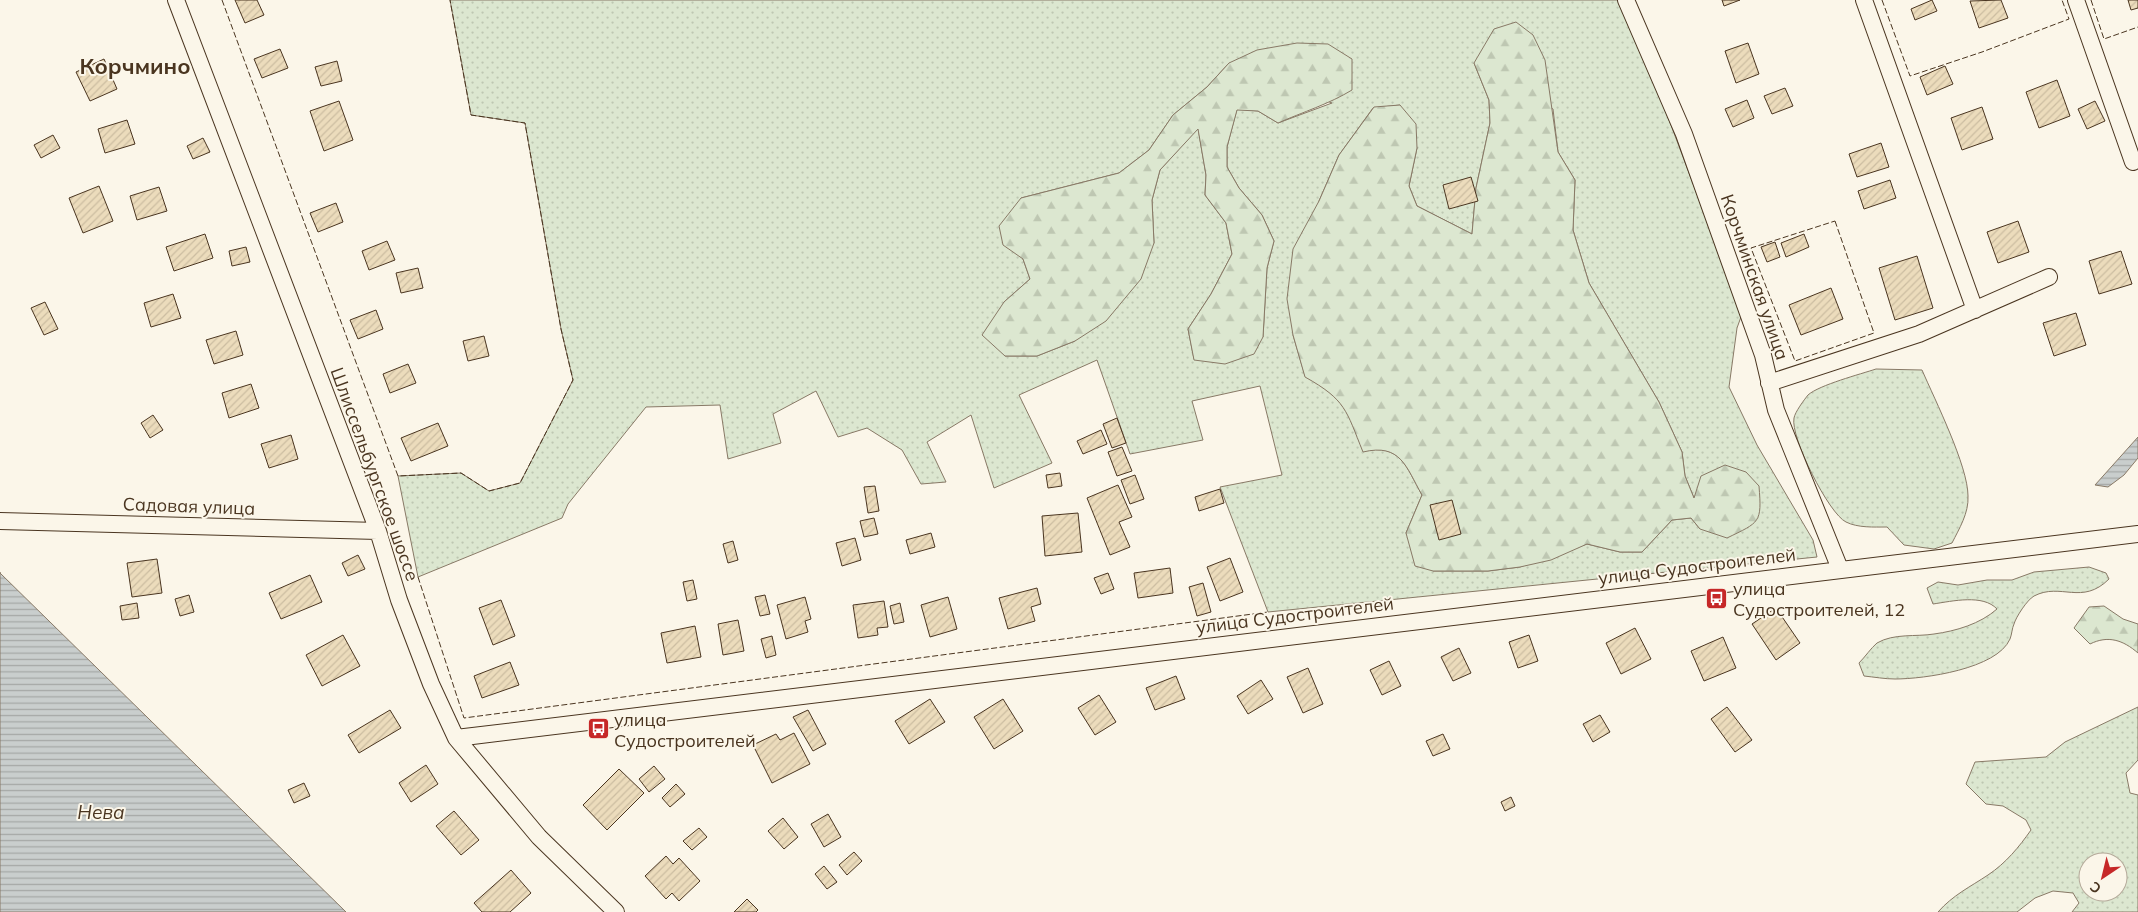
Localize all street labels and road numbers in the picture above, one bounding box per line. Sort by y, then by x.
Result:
street label: Корчминская улица [1716,191,1794,363]
street label: Шлиссельбургское шоссе [326,364,424,584]
street label: Садовая улица [122,492,256,520]
street label: улица Судостроителей [1597,542,1797,590]
street label: улица Судостроителей [1195,591,1395,639]

